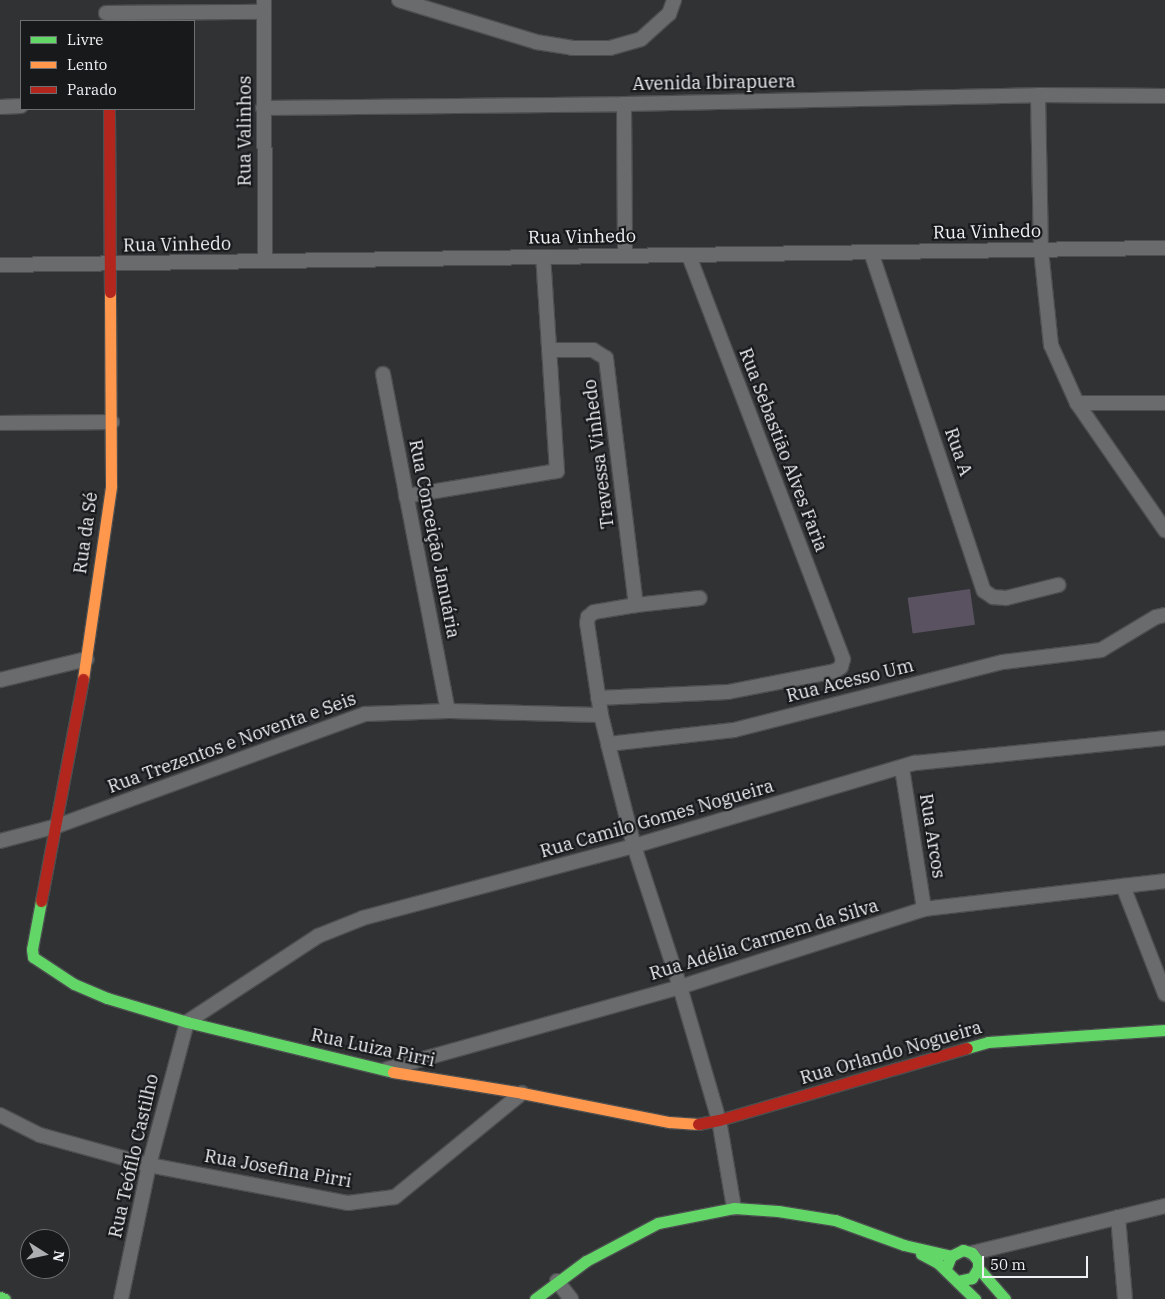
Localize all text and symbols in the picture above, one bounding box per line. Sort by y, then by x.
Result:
legend [20,20,195,110]
text: Livre [67,30,103,49]
text: Lento [67,55,107,74]
street label: Avenida Ibirapuera [632,71,796,95]
street label: Rua Valinhos [234,76,256,186]
text: Parado [67,80,117,99]
street label: Rua Vinhedo [933,220,1041,244]
street label: Rua Vinhedo [528,225,636,249]
street label: Rua Vinhedo [123,233,231,257]
street label: Rua Sebastião Alves Faria [734,345,832,555]
street label: Travessa Vinhedo [579,378,619,530]
street label: Rua A [940,425,976,479]
street label: Rua Conceição Januária [404,438,464,640]
street label: Rua da Sé [70,491,102,575]
street label: Rua Acesso Um [784,655,916,707]
street label: Rua Trezentos e Noventa e Seis [105,688,359,798]
street label: Rua Camilo Gomes Nogueira [538,775,776,863]
street label: Rua Arcos [915,792,949,880]
street label: Rua Adélia Carmem da Silva [647,895,881,985]
street label: Rua Orlando Nogueira [798,1017,984,1089]
street label: Rua Luiza Pirri [309,1024,437,1072]
street label: Rua Teófilo Castilho [105,1072,163,1240]
street label: Rua Josefina Pirri [203,1145,353,1193]
north arrow [20,1229,70,1279]
scale bar [985,1246,1091,1278]
text: N [49,1249,69,1263]
text: 50 m [990,1255,1026,1274]

